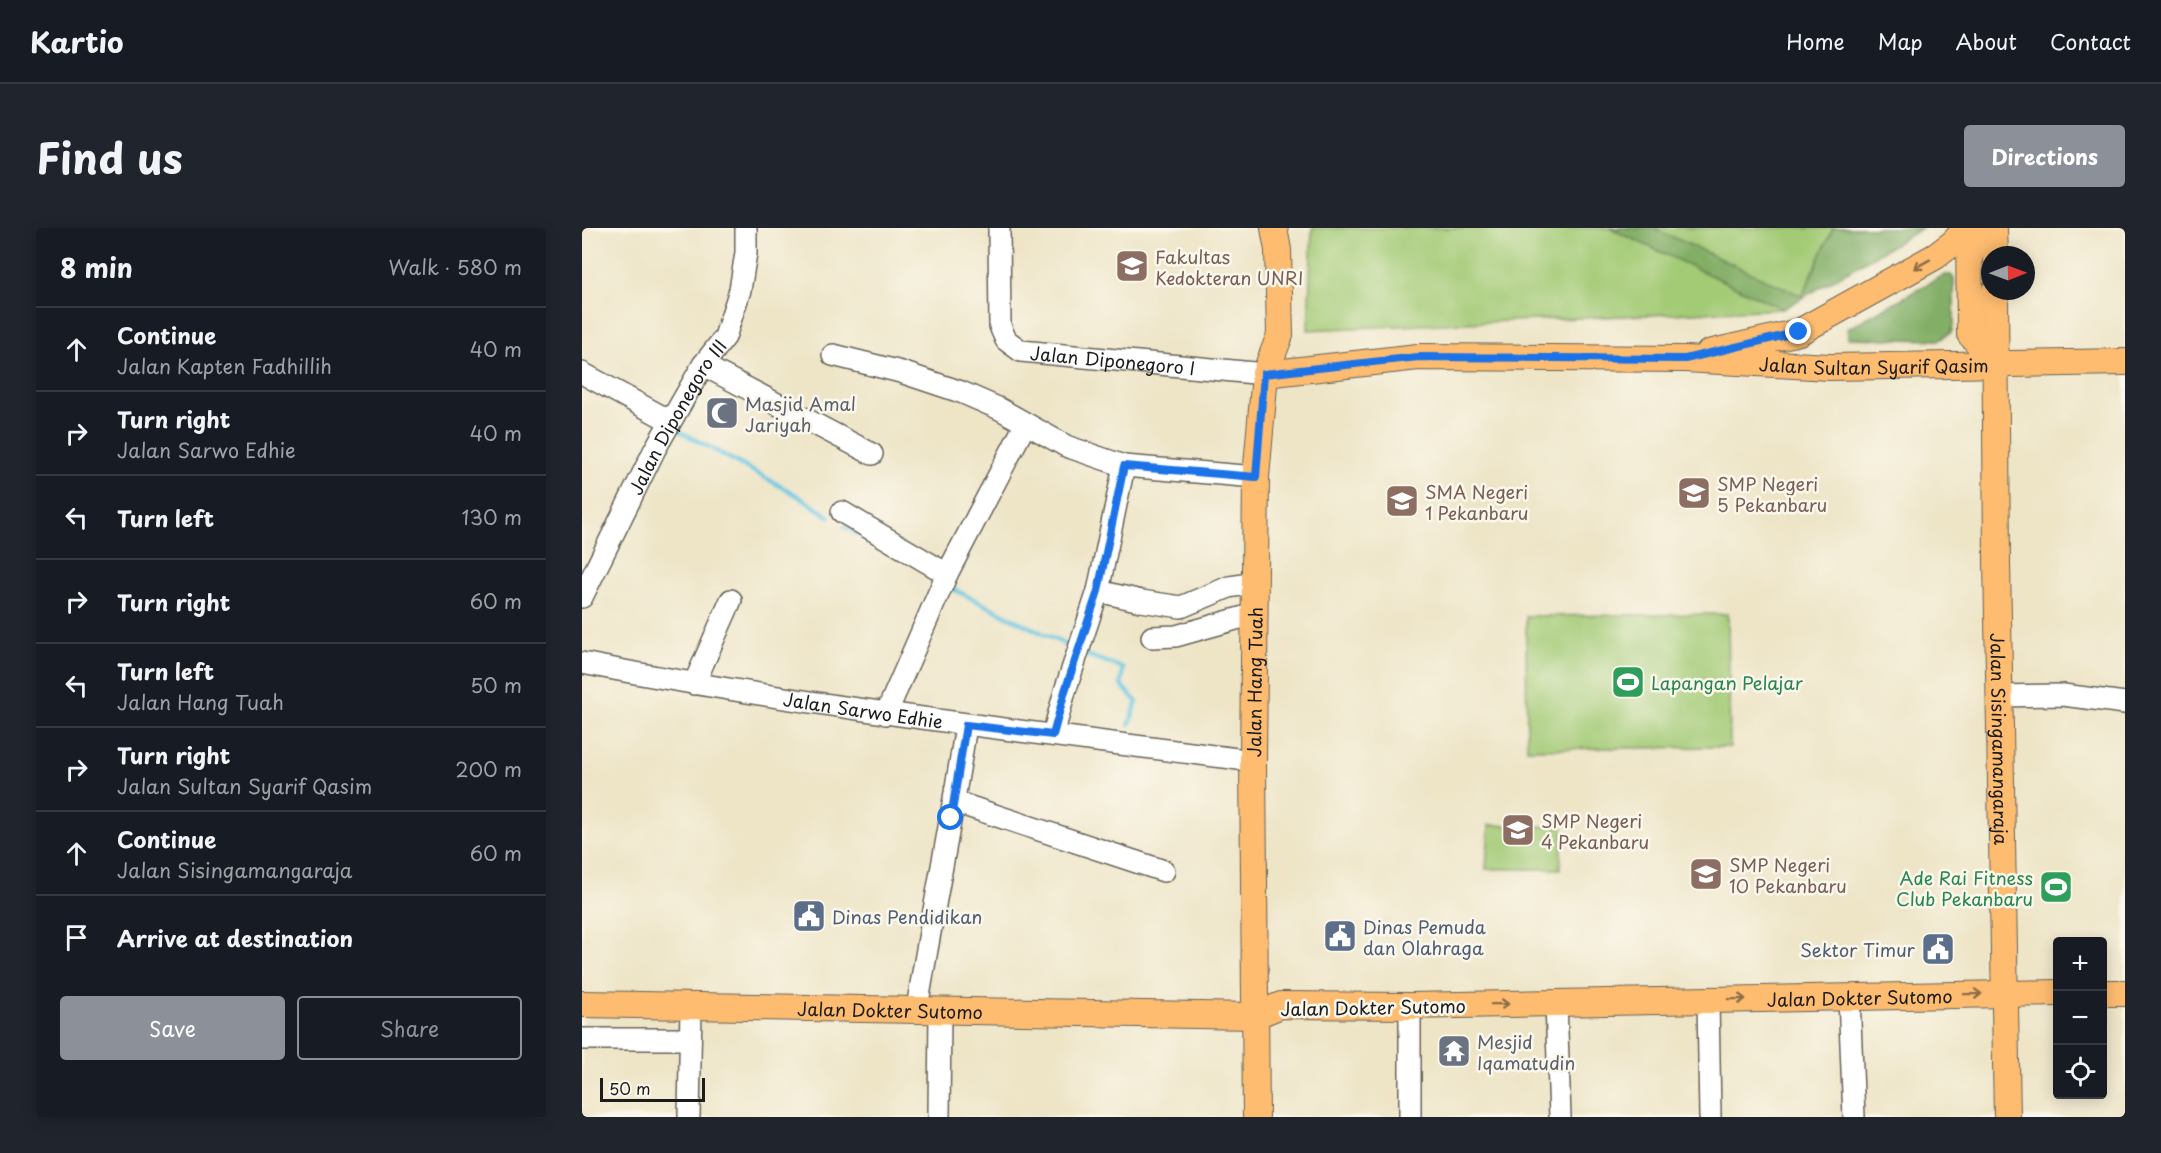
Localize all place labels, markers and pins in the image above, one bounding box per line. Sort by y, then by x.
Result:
place label: Fakultas Kedokteran UNRI [1155,243,1303,291]
school or university icon: Fakultas Kedokteran UNRI [1114,248,1150,284]
place label: Masjid Amal Jariyah [745,390,856,438]
mosque icon: Masjid Amal Jariyah [704,395,740,431]
place label: SMP Negeri 5 Pekanbaru [1717,470,1827,518]
school or university icon: SMP Negeri 5 Pekanbaru [1676,475,1712,511]
place label: SMA Negeri 1 Pekanbaru [1425,478,1529,526]
school or university icon: SMA Negeri 1 Pekanbaru [1384,483,1420,519]
sports icon: Lapangan Pelajar [1610,664,1646,700]
place label: Lapangan Pelajar [1651,669,1804,696]
place label: SMP Negeri 4 Pekanbaru [1541,807,1649,855]
school or university icon: SMP Negeri 4 Pekanbaru [1500,812,1536,848]
place label: SMP Negeri 10 Pekanbaru [1729,851,1847,899]
school or university icon: SMP Negeri 10 Pekanbaru [1688,856,1724,892]
place label: Ade Rai Fitness Club Pekanbaru [1896,864,2033,912]
sports icon: Ade Rai Fitness Club Pekanbaru [2038,869,2074,905]
public building icon: Dinas Pendidikan [791,898,827,934]
place label: Dinas Pendidikan [832,903,982,930]
place label: Dinas Pemuda dan Olahraga [1363,913,1486,961]
public building icon: Dinas Pemuda dan Olahraga [1322,918,1358,954]
public building icon: Sektor Timur [1920,931,1956,967]
place label: Sektor Timur [1800,936,1916,963]
place label: Mesjid Iqamatudin [1477,1028,1575,1076]
temple icon: Mesjid Iqamatudin [1436,1033,1472,1069]

